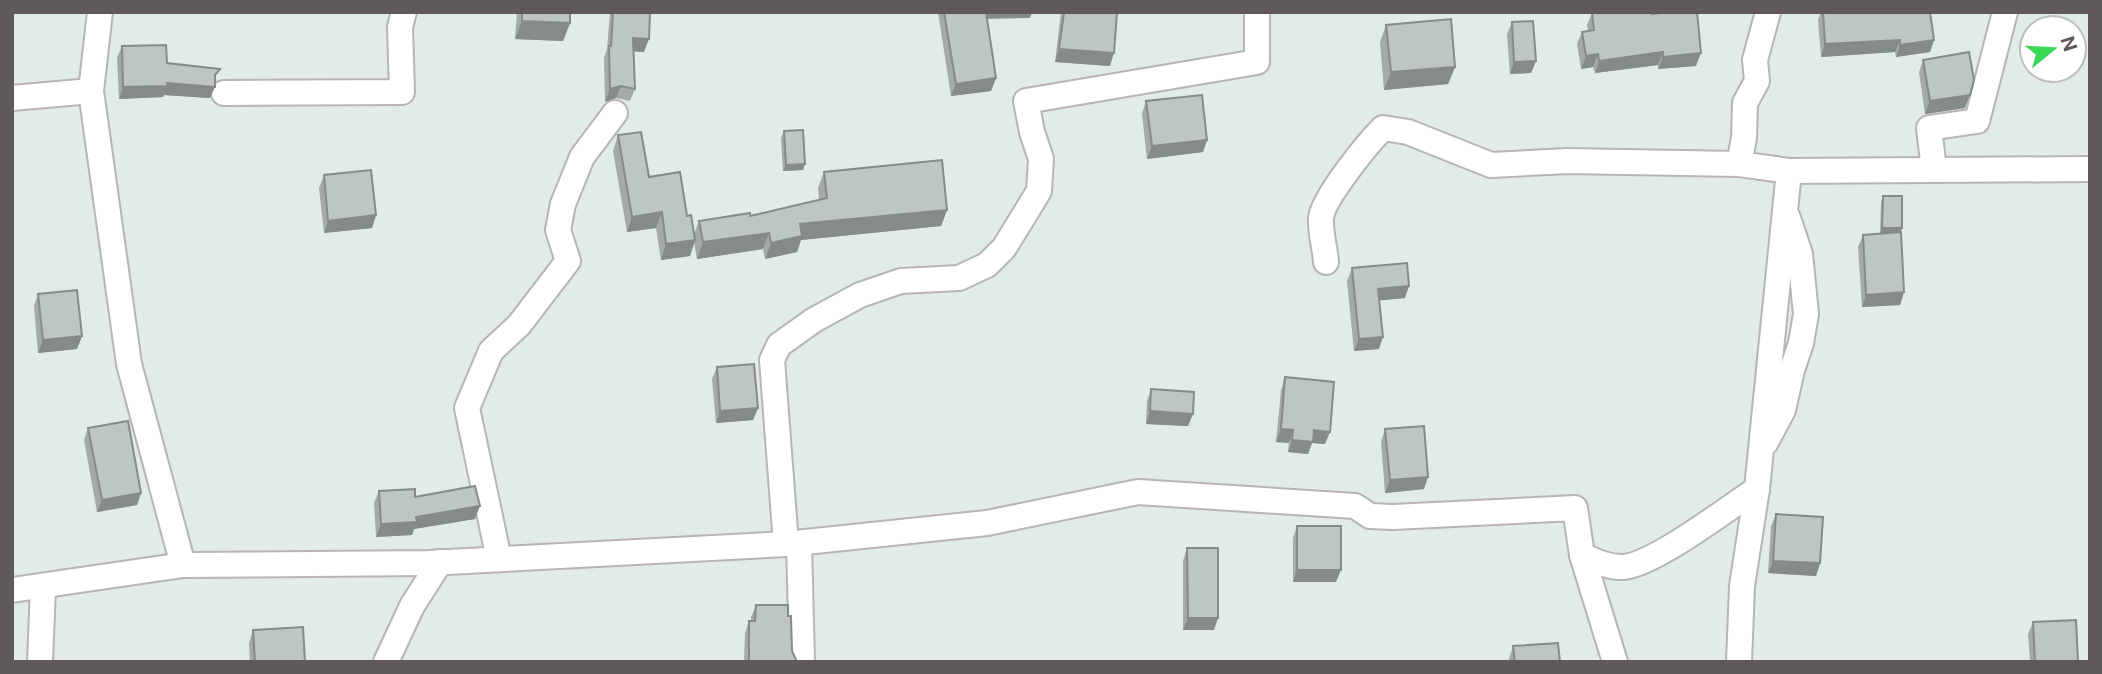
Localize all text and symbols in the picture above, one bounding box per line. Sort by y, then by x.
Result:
north arrow [2018,14,2088,84]
text: N [2056,33,2082,54]

